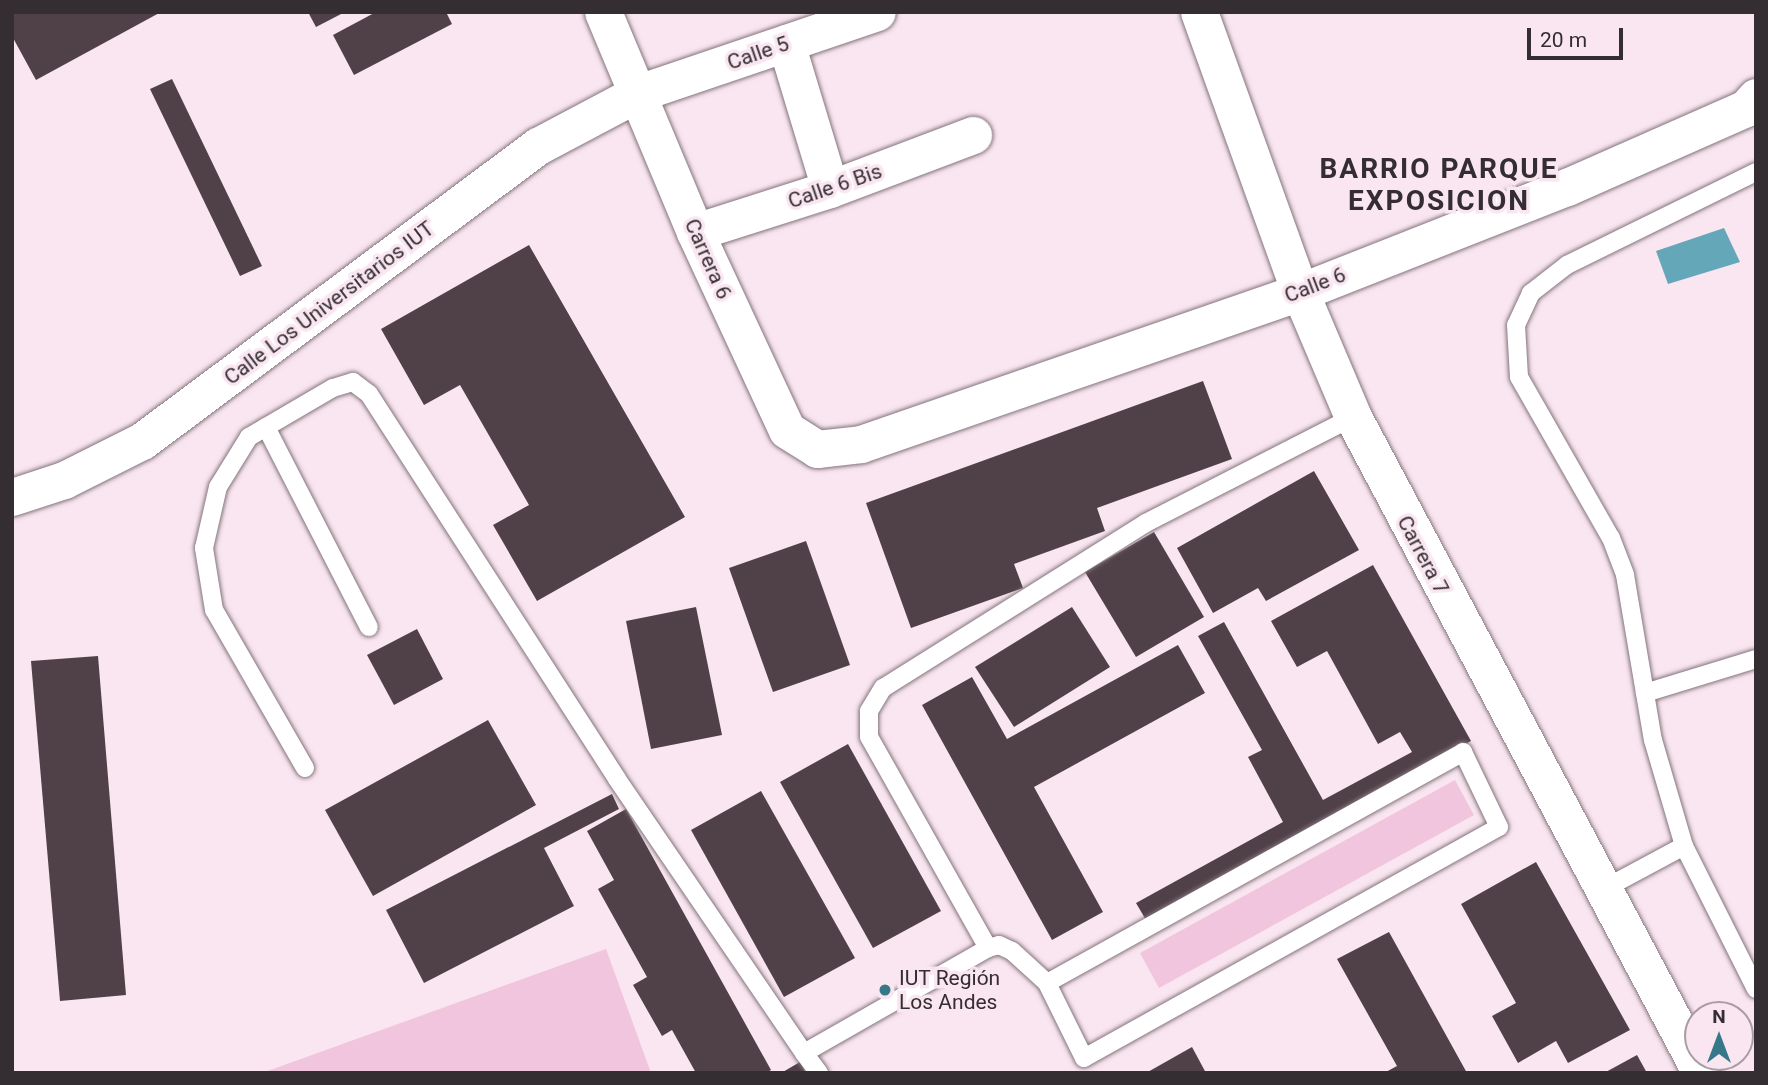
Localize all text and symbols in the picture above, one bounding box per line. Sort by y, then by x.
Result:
scale bar [1530,14,1626,58]
text: 20 m [1540,28,1587,52]
street label: Calle 5 [724,31,792,75]
district label: BARRIO PARQUE EXPOSICION [1321,152,1557,218]
street label: Calle 6 Bis [785,158,885,214]
street label: Carrera 6 [679,215,737,303]
street label: Calle Los Universitarios IUT [219,216,439,390]
street label: Calle 6 [1281,262,1349,308]
street label: Carrera 7 [1392,511,1454,599]
place label: IUT Región Los Andes [899,965,1001,1015]
marker: IUT Región Los Andes [877,982,893,998]
north arrow [1684,1001,1754,1071]
text: N [1712,1005,1726,1028]

